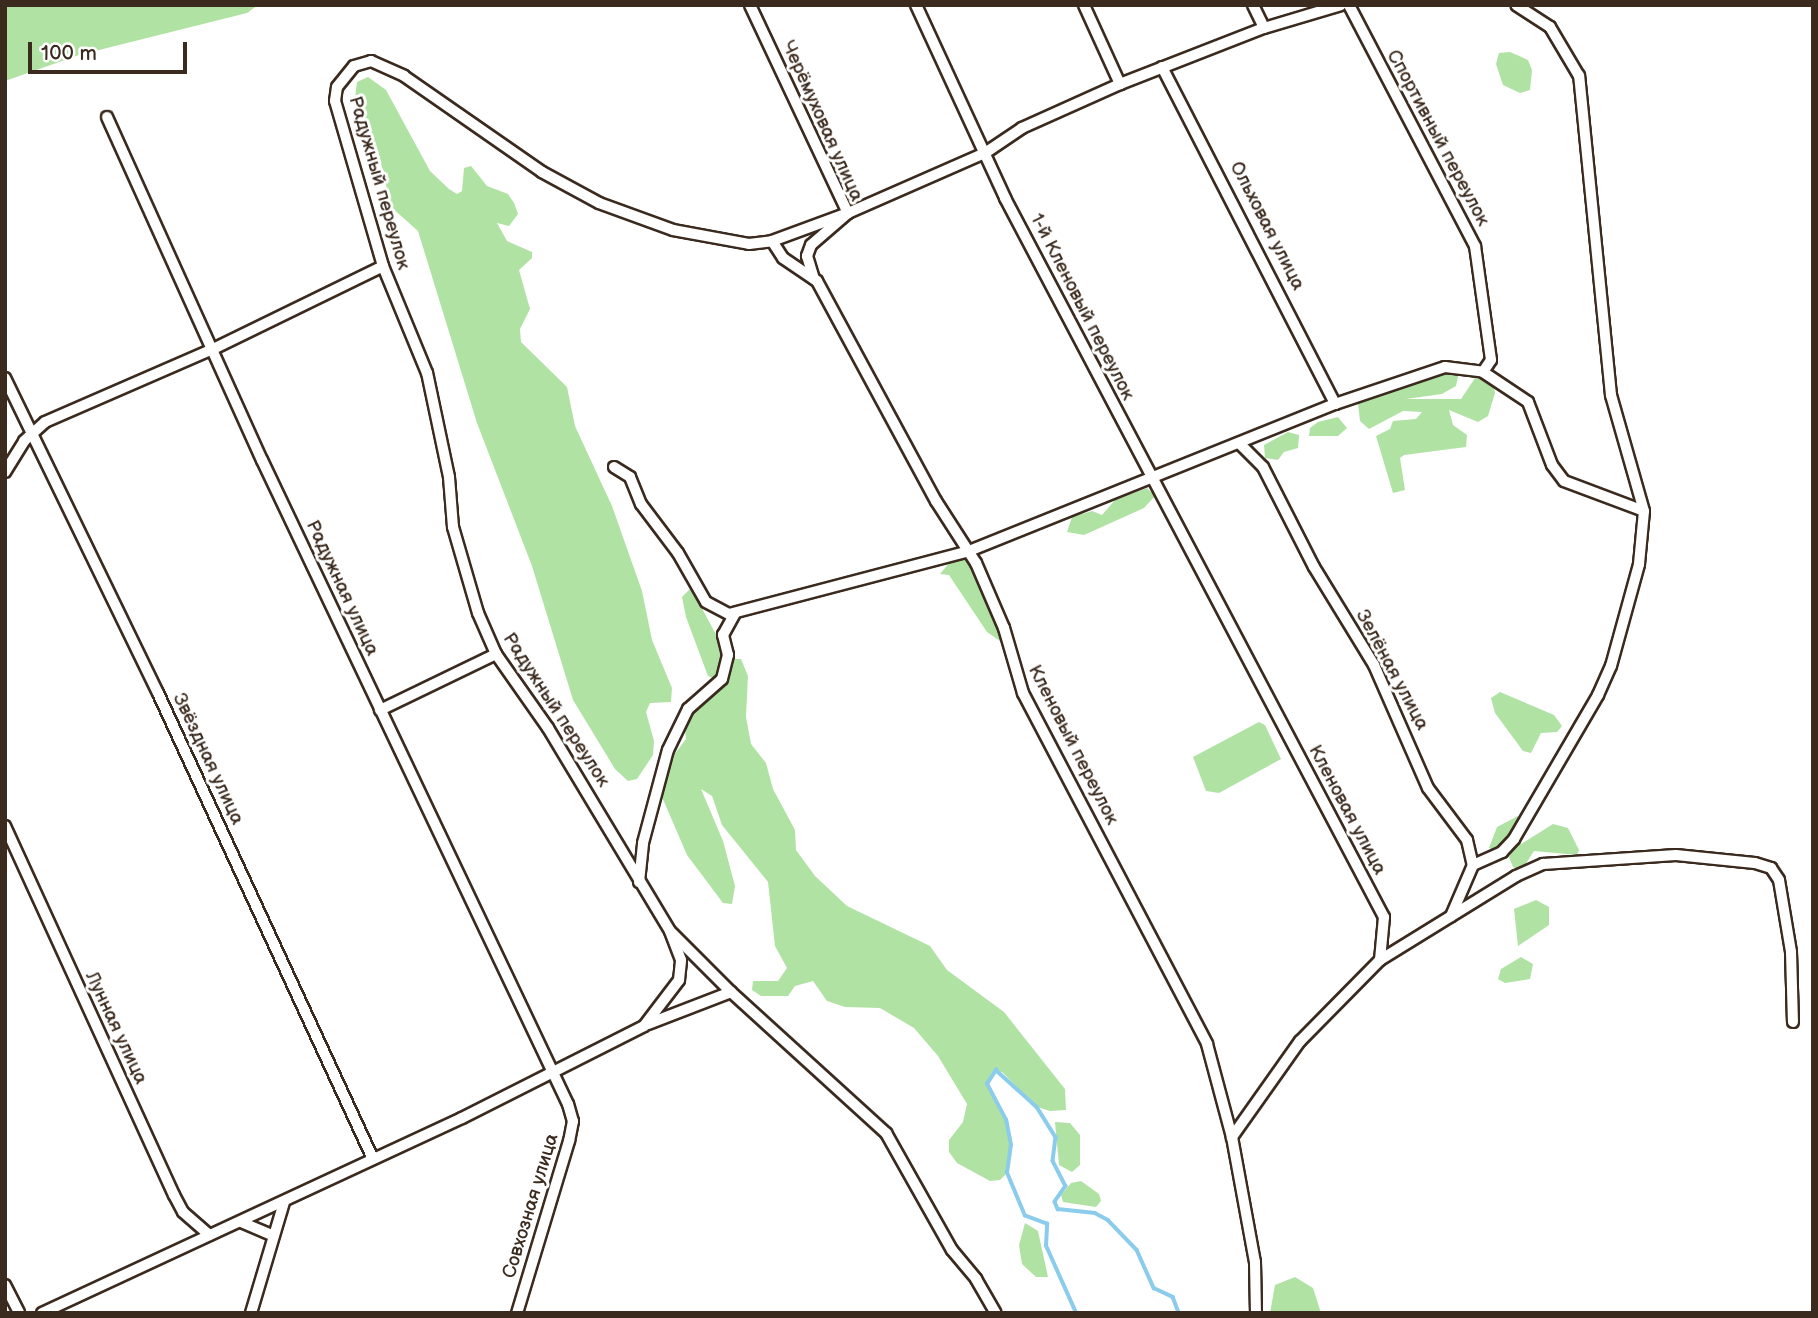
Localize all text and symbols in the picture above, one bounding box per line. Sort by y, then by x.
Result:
scale bar [32,28,191,72]
street label: Черёмуховая улица [776,37,868,205]
text: 100 m [41,41,97,66]
street label: Спортивный переулок [1382,46,1494,230]
street label: Радужный переулок [343,94,415,272]
street label: Ольховая улица [1225,158,1309,294]
street label: 1-й Кленовый переулок [1025,210,1139,404]
street label: Радужная улица [301,517,383,659]
street label: Зелёная улица [1351,606,1433,734]
street label: Радужный переулок [498,628,614,792]
street label: Кленовый переулок [1023,661,1123,829]
street label: Звёздная улица [168,690,248,828]
street label: Кленовая улица [1303,741,1391,879]
street label: Лунная улица [80,968,152,1088]
street label: Совхозная улица [498,1131,564,1281]

